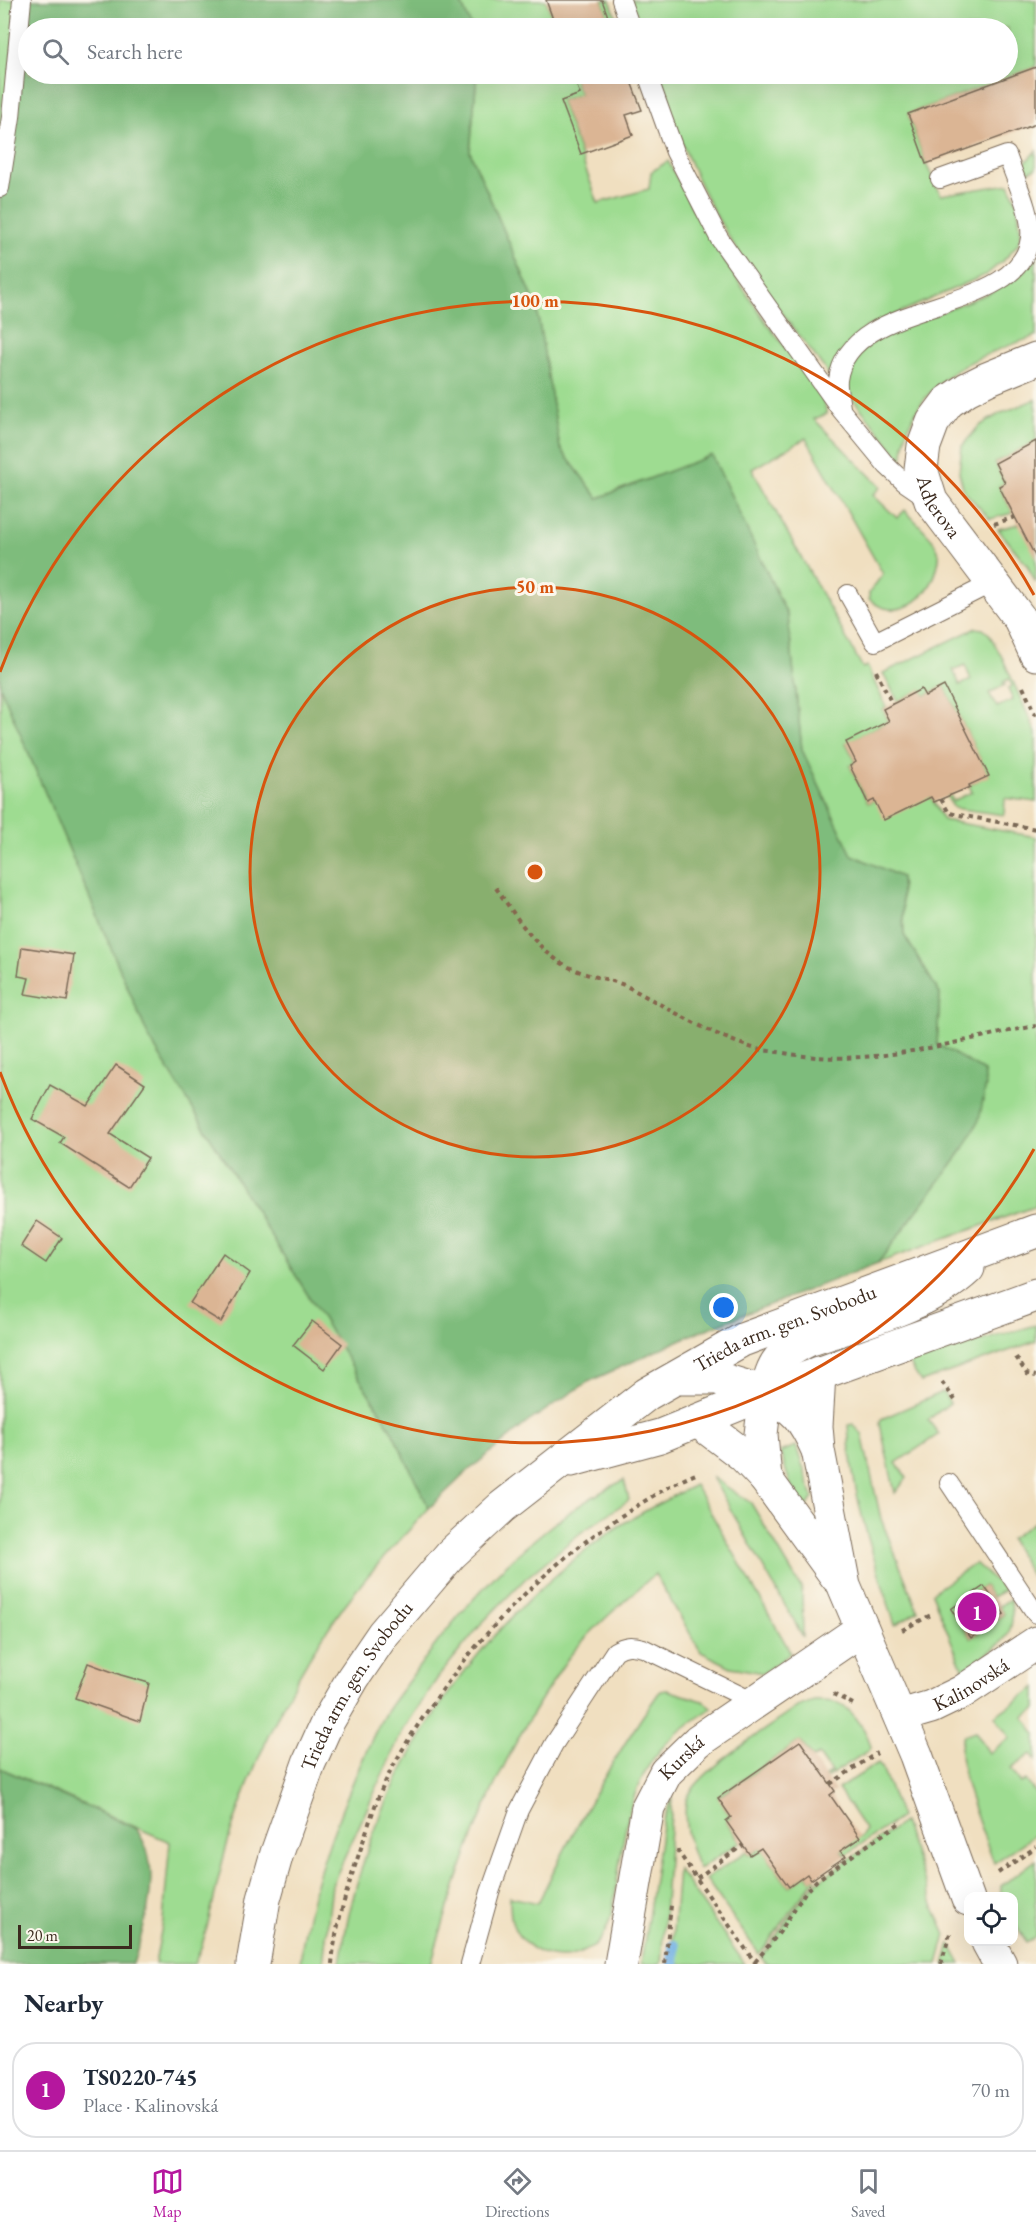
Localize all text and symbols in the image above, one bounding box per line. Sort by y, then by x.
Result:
search box [18,18,1018,84]
icon: search [39,35,72,68]
text: Search here [87,37,182,66]
text: 100 m [511,289,559,312]
street label: Adlerova [910,471,967,543]
text: 50 m [516,575,554,598]
centre of rings [525,862,545,882]
street label: Trieda arm. gen. Svobodu [689,1278,880,1378]
your location [709,1293,738,1322]
pin: 1 [958,1590,996,1634]
street label: Trieda arm. gen. Svobodu [294,1595,419,1774]
street label: Kalinovská [929,1652,1014,1717]
street label: Kurská [653,1728,709,1786]
map controls [964,1892,1018,1946]
button: locate [964,1892,1018,1946]
scale bar [18,1922,132,1950]
text: 20 m [27,1925,58,1946]
text: Nearby [24,1986,104,2020]
text: TS0220-745 [83,2063,198,2092]
text: 1 [40,2077,51,2103]
text: 70 m [971,2077,1010,2103]
text: Place · Kalinovská [83,2092,218,2118]
tab: Map [151,2165,184,2222]
tab: Directions [485,2165,550,2222]
tab: Saved [851,2165,885,2222]

